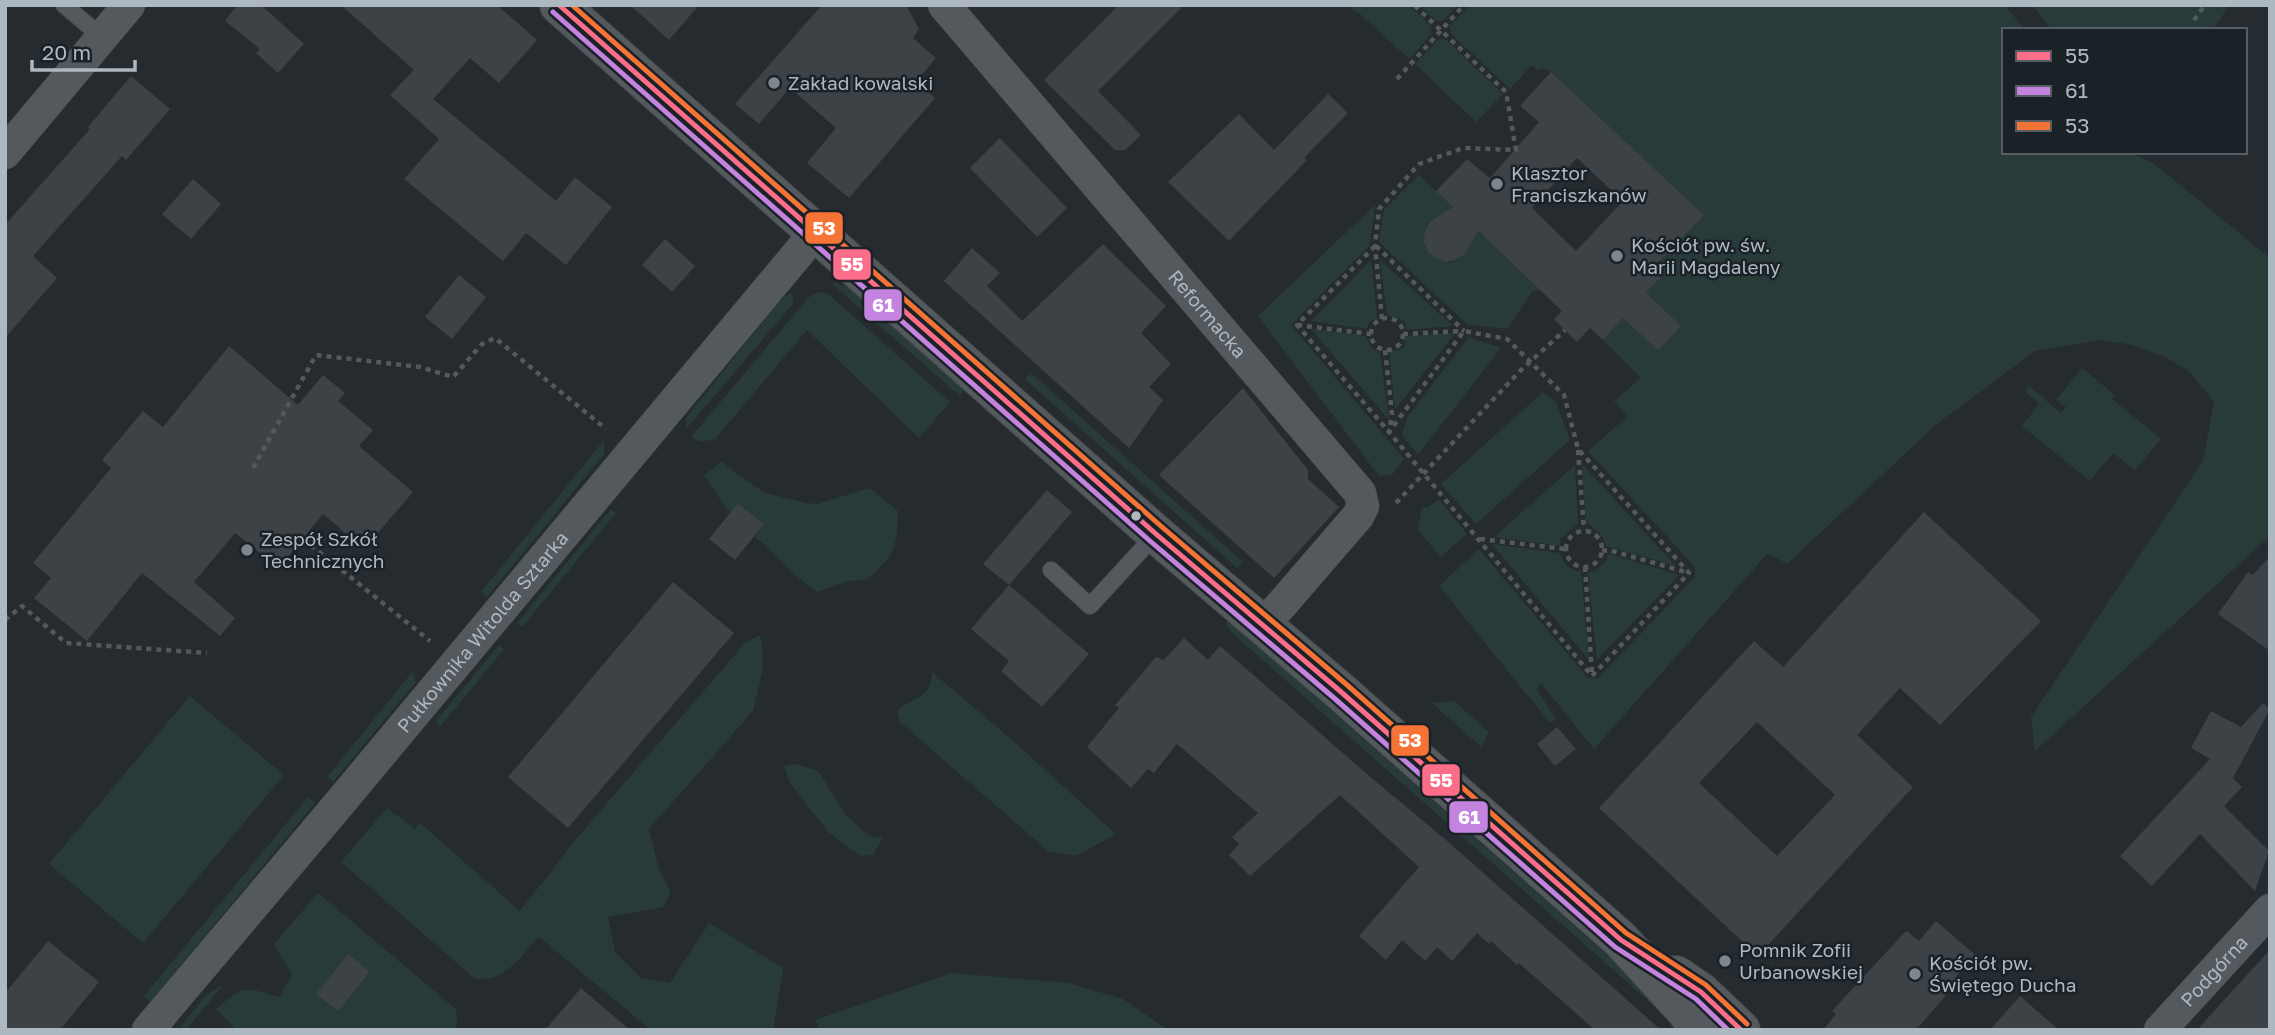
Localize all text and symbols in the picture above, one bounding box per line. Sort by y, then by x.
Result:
scale bar [32,28,135,72]
legend [2002,28,2247,154]
text: 20 m [42,39,91,65]
text: 55 [2065,42,2089,68]
place label: Zakład kowalski [788,71,933,94]
marker: Zakład kowalski [766,75,782,91]
text: 61 [2065,77,2088,103]
text: 53 [2065,112,2089,138]
place label: Klasztor Franciszkanów [1511,161,1647,206]
marker: Klasztor Franciszkanów [1489,176,1505,192]
line badge: 53 [804,211,844,245]
text: 53 [812,216,836,239]
place label: Kościół pw. św. Marii Magdaleny [1631,233,1781,278]
line badge: 55 [832,248,872,281]
marker: Kościół pw. św. Marii Magdaleny [1609,248,1625,264]
text: 55 [840,252,864,275]
street label: Reformacka [1164,265,1252,362]
line badge: 61 [863,288,903,322]
text: 61 [872,293,894,316]
unlabelled marker [1129,509,1143,523]
street label: Pułkownika Witolda Sztarka [392,526,573,737]
place label: Zespół Szkół Technicznych [261,527,385,572]
marker: Zespół Szkół Technicznych [239,542,255,558]
line badge: 53 [1390,724,1430,757]
text: 53 [1398,728,1422,751]
line badge: 55 [1421,763,1461,797]
text: 55 [1429,768,1453,791]
line badge: 61 [1448,800,1489,834]
text: 61 [1458,805,1480,828]
street label: Podgórna [2175,930,2252,1011]
place label: Pomnik Zofii Urbanowskiej [1739,938,1863,983]
place label: Kościół pw. Świętego Ducha [1929,951,2077,996]
marker: Pomnik Zofii Urbanowskiej [1717,953,1733,969]
marker: Kościół pw. Świętego Ducha [1907,966,1923,982]

